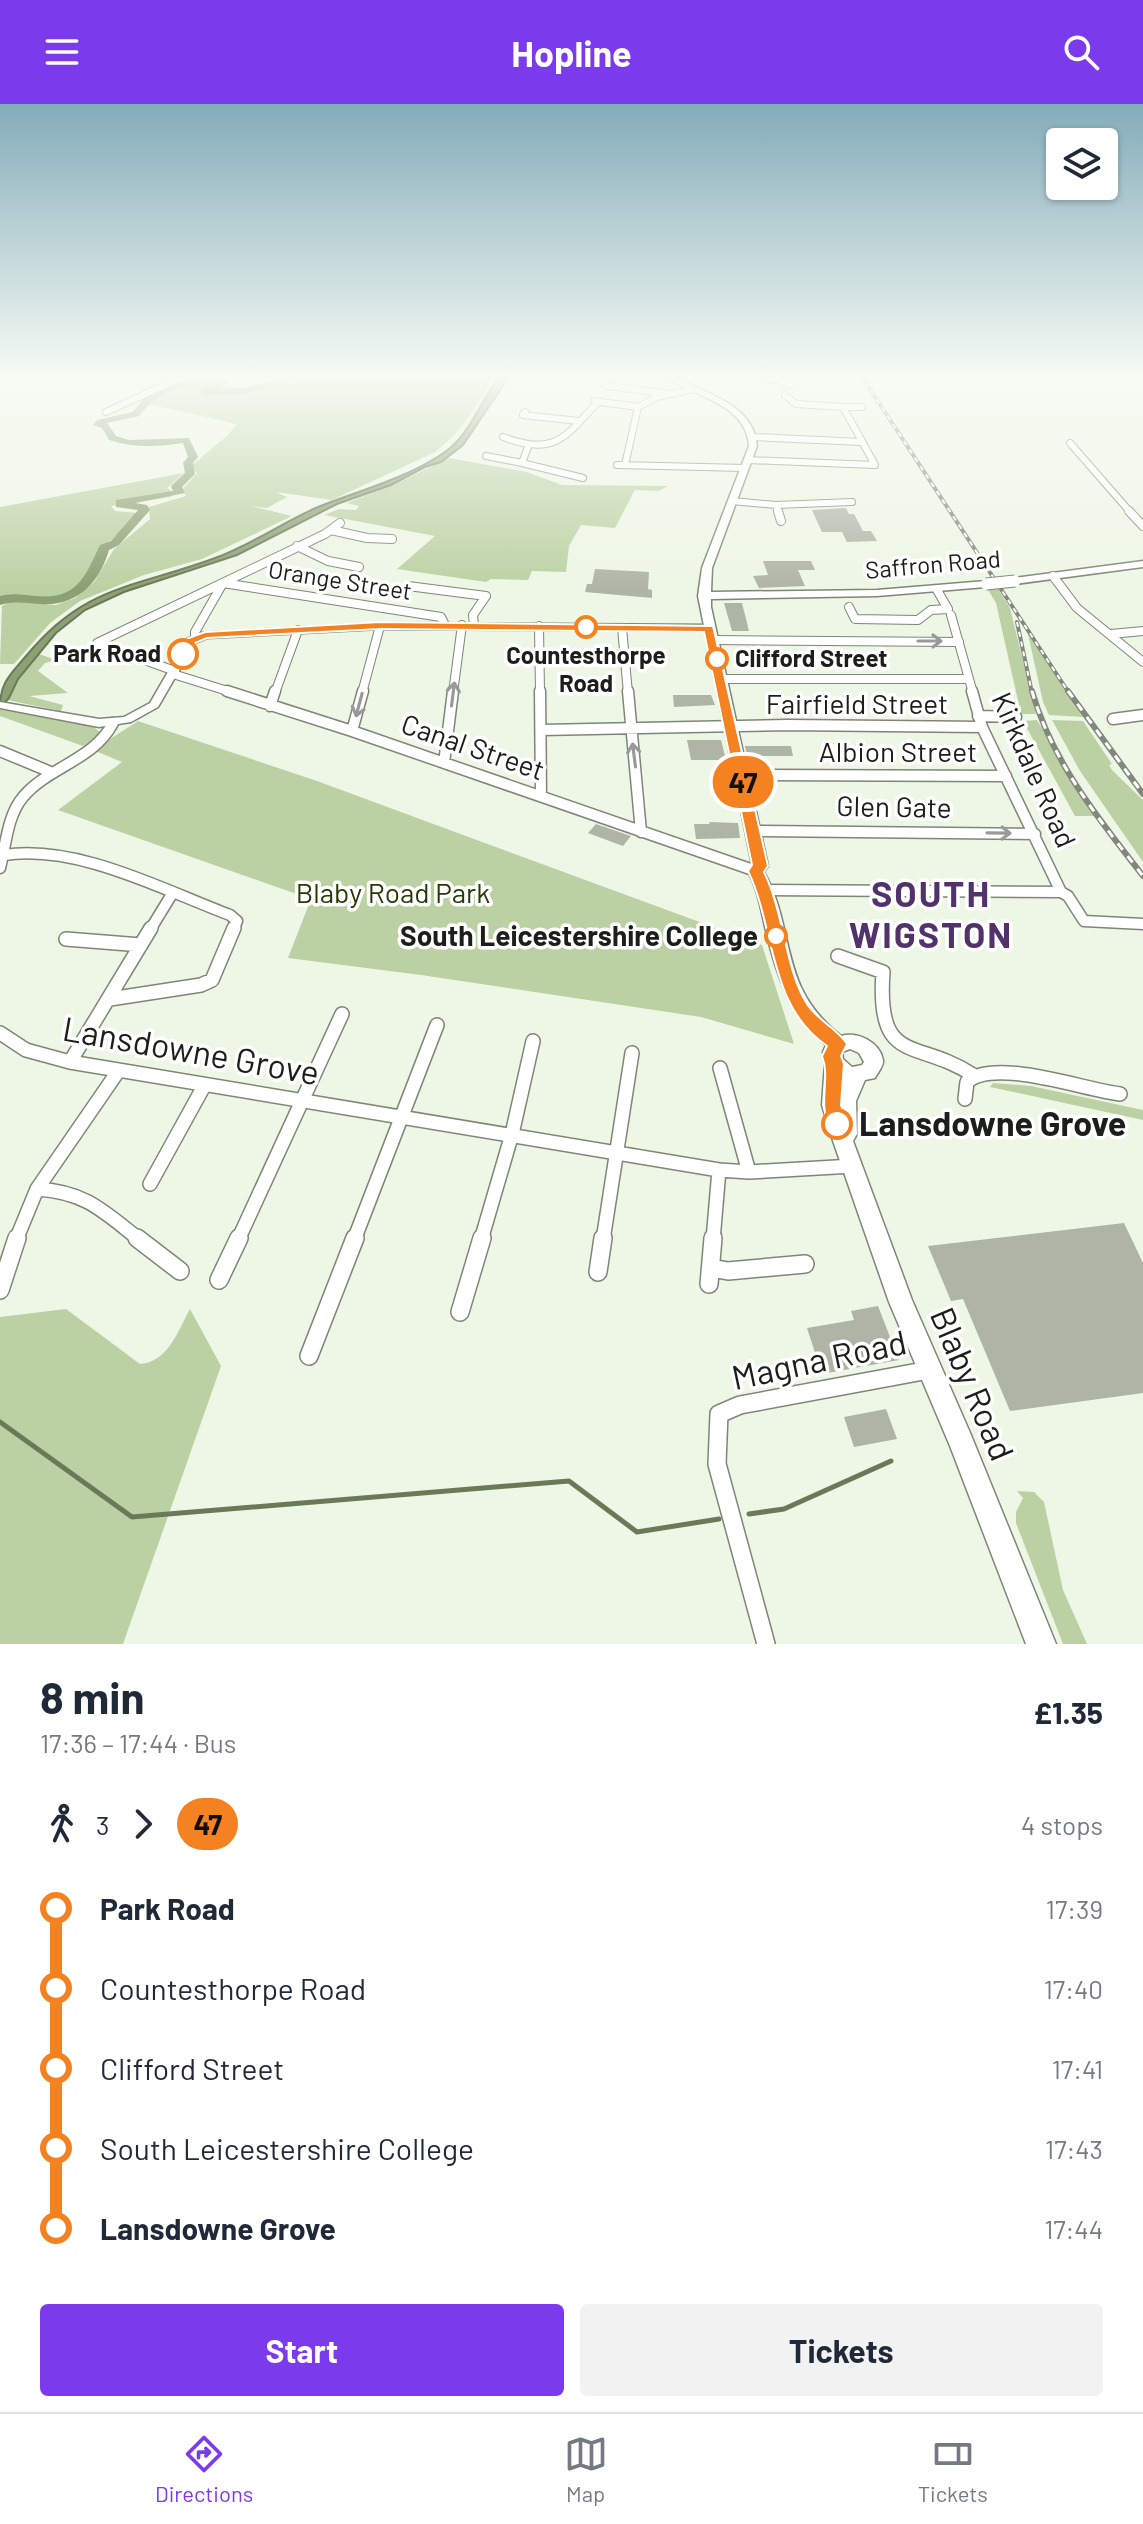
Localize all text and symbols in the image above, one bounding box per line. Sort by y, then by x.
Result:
icon: menu [40,30,84,74]
icon: search [1059,30,1103,74]
text: Hopline [511,31,632,74]
map controls [1046,128,1118,200]
button: layers [1046,128,1118,200]
street label: Saffron Road [864,543,1002,584]
street label: Orange Street [266,554,414,605]
marker: Countesthorpe Road [575,616,597,638]
one-way arrow [916,633,943,649]
place label: Park Road [53,638,161,667]
marker: Park Road [168,639,198,669]
place label: Countesthorpe Road [506,640,666,697]
place label: Clifford Street [735,643,887,672]
marker: Clifford Street [706,648,728,670]
one-way arrow [446,682,461,707]
street label: Fairfield Street [766,686,948,720]
street label: Kirkdale Road [986,687,1084,853]
one-way arrow [351,692,366,718]
street label: Canal Street [397,706,549,786]
street label: Albion Street [819,734,977,768]
one-way arrow [627,742,642,768]
line badge: 47 [707,756,779,808]
text: 47 [729,765,757,799]
street label: Glen Gate [836,788,952,824]
one-way arrow [985,826,1012,841]
district label: SOUTH WIGSTON [849,871,1013,955]
park label: Blaby Road Park [296,875,490,909]
place label: South Leicestershire College [400,918,758,952]
marker: South Leicestershire College [765,925,787,947]
street label: Lansdowne Grove [60,1007,323,1092]
place label: Lansdowne Grove [859,1102,1126,1143]
marker: Lansdowne Grove [822,1109,852,1139]
street label: Blaby Road [923,1301,1024,1466]
street label: Magna Road [728,1320,910,1397]
text: 8 min [40,1670,145,1723]
text: £1.35 [1034,1694,1103,1730]
text: 17:36 – 17:44 · Bus [40,1727,236,1758]
icon: walk [40,1802,84,1846]
icon: forward [121,1802,165,1846]
text: 47 [193,1807,222,1841]
text: 3 [96,1809,109,1840]
text: 4 stops [1021,1809,1103,1840]
text: Park Road [100,1890,235,1926]
text: 17:39 [1046,1893,1103,1924]
text: Countesthorpe Road [100,1970,366,2006]
text: 17:40 [1044,1973,1103,2004]
text: Clifford Street [100,2050,284,2086]
text: 17:41 [1052,2053,1103,2084]
text: South Leicestershire College [100,2130,474,2166]
text: 17:43 [1045,2133,1103,2164]
text: Lansdowne Grove [100,2210,336,2246]
text: 17:44 [1044,2213,1103,2244]
button: Start [40,2304,564,2396]
button: Tickets [580,2304,1103,2396]
tab: Directions [155,2432,253,2506]
tab: Map [564,2432,608,2506]
tab: Tickets [918,2432,988,2506]

